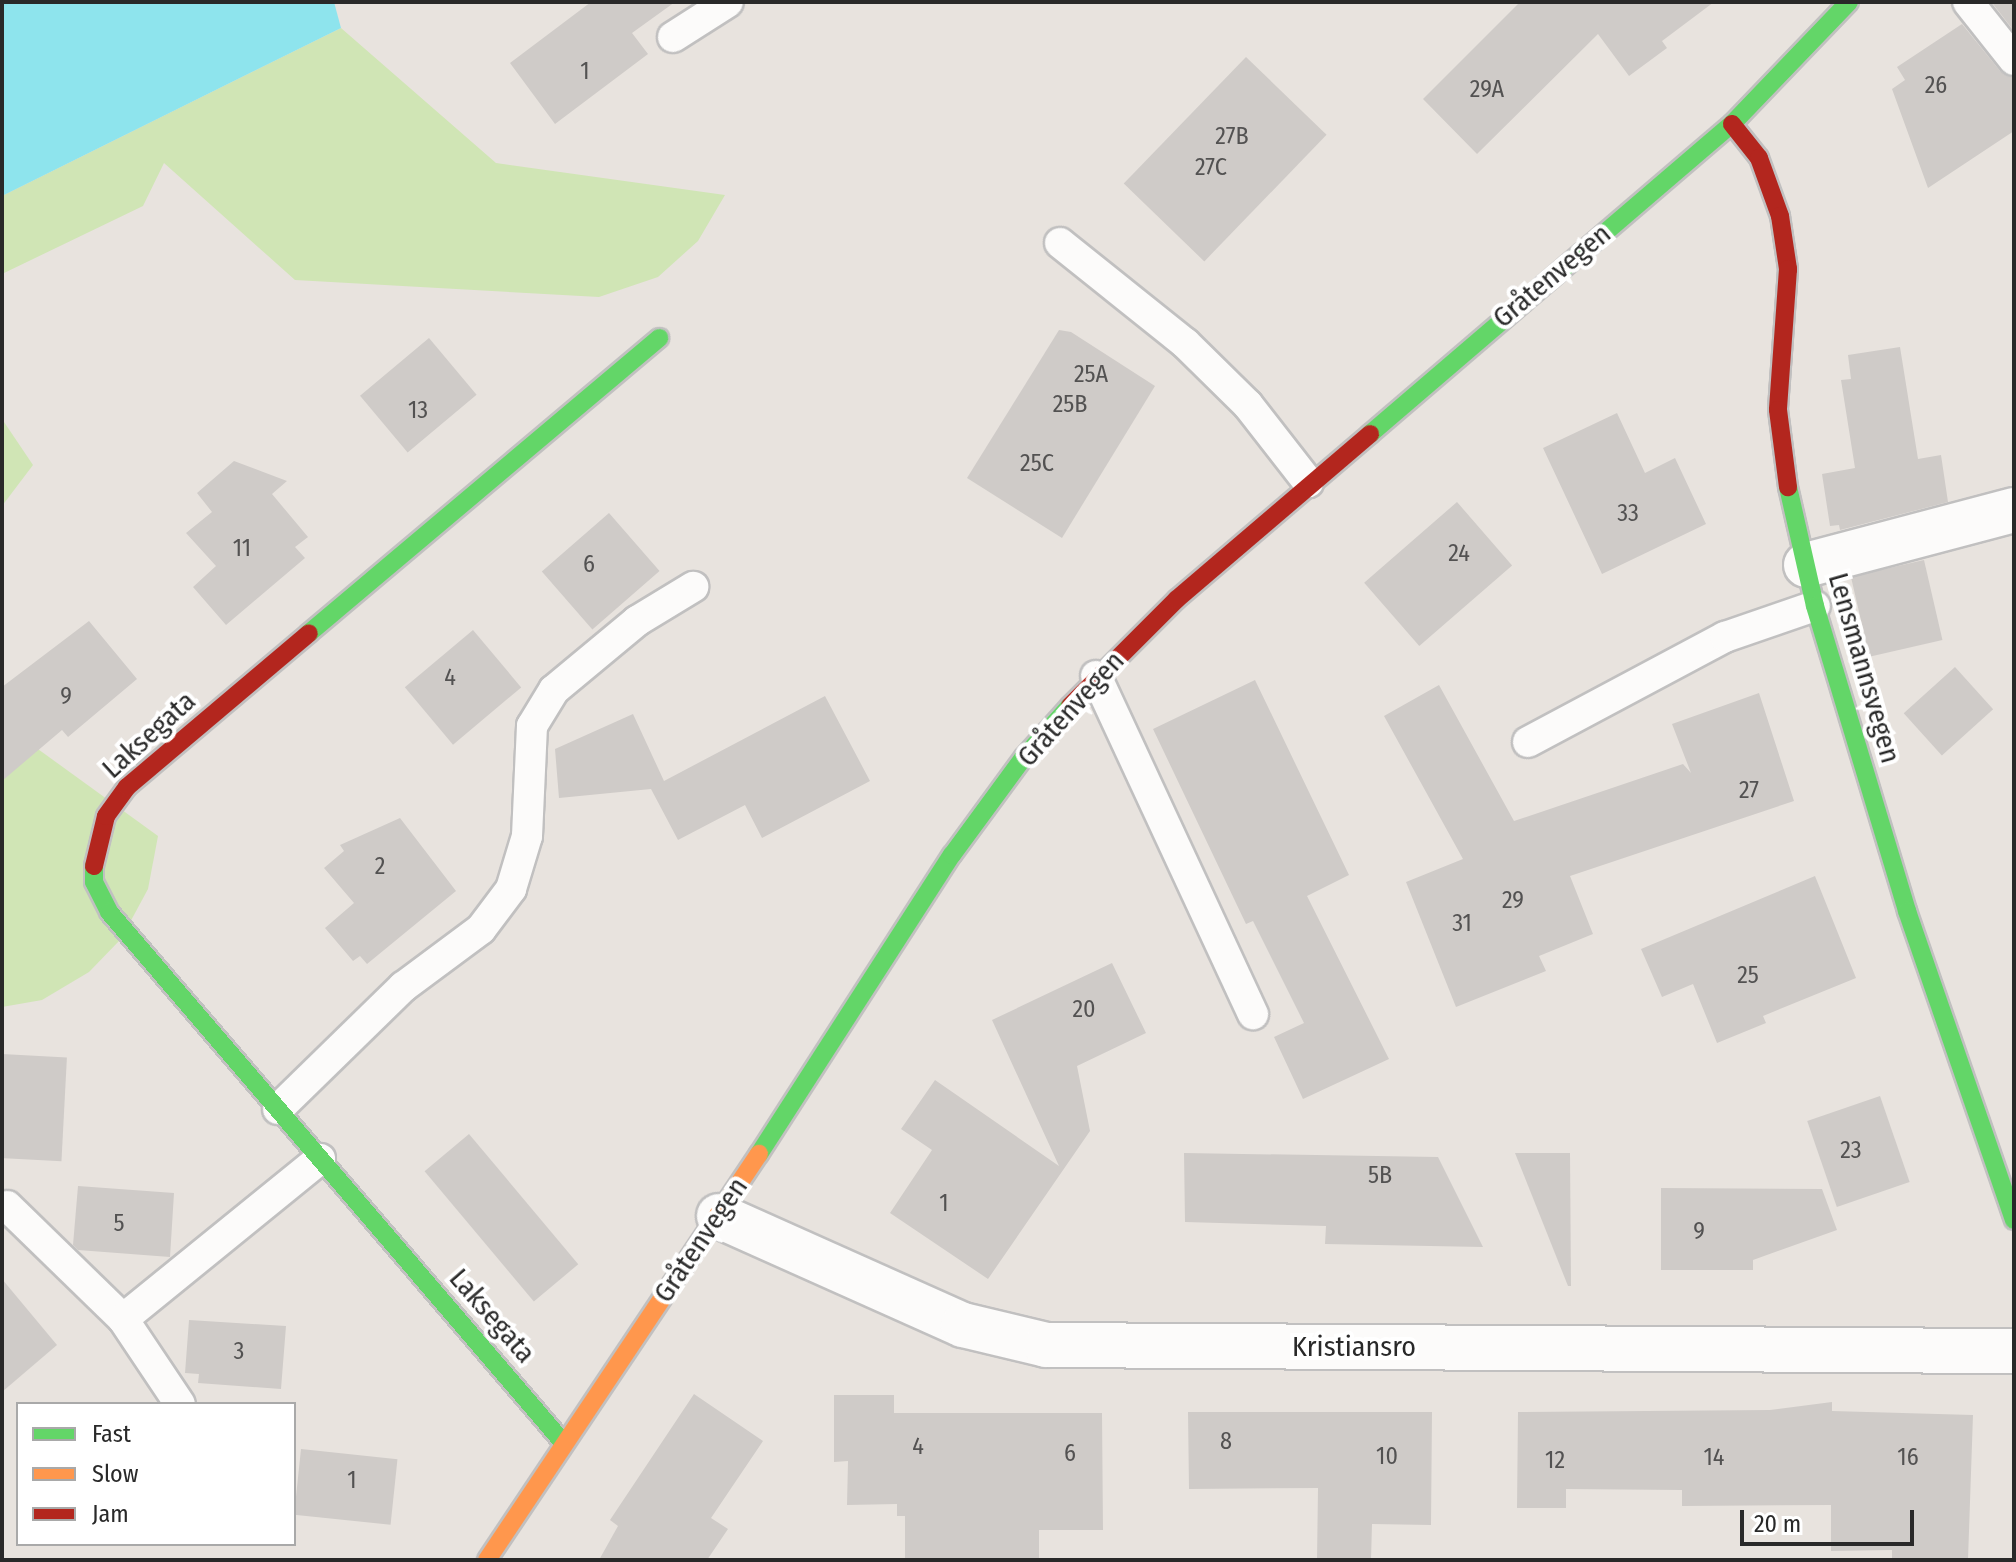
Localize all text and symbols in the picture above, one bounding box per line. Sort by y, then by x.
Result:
house number: 1 [580,58,590,86]
house number: 26 [1925,72,1947,100]
house number: 29A [1470,76,1504,104]
house number: 27B [1215,123,1249,151]
house number: 27C [1195,154,1227,182]
street label: Gråtenvegen [1486,217,1618,335]
house number: 25A [1074,361,1108,389]
house number: 25B [1053,391,1087,419]
house number: 13 [408,397,428,425]
house number: 25C [1020,450,1054,478]
house number: 33 [1617,500,1639,528]
house number: 11 [233,535,251,563]
house number: 24 [1448,540,1470,568]
house number: 6 [583,551,595,579]
street label: Lensmannsvegen [1821,569,1907,767]
street label: Gråtenvegen [1011,645,1131,773]
house number: 4 [444,664,456,692]
house number: 9 [60,683,72,711]
street label: Laksegata [96,684,202,786]
house number: 27 [1739,777,1759,805]
house number: 2 [375,853,385,881]
house number: 29 [1502,887,1524,915]
house number: 31 [1452,910,1472,938]
house number: 25 [1737,962,1759,990]
house number: 20 [1072,996,1096,1024]
house number: 23 [1840,1137,1862,1165]
house number: 5B [1368,1162,1392,1190]
street label: Gråtenvegen [647,1171,755,1309]
house number: 1 [939,1190,949,1218]
house number: 5 [113,1210,125,1238]
house number: 9 [1693,1218,1705,1246]
street label: Laksegata [442,1262,542,1370]
street label: Kristiansro [1292,1330,1416,1364]
house number: 3 [234,1338,244,1366]
legend [16,1402,296,1546]
text: Fast [92,1420,131,1448]
house number: 8 [1220,1428,1232,1456]
house number: 4 [912,1433,924,1461]
house number: 6 [1064,1440,1076,1468]
house number: 10 [1376,1443,1398,1471]
house number: 14 [1704,1444,1724,1472]
house number: 16 [1897,1444,1919,1472]
house number: 12 [1545,1447,1565,1475]
text: Slow [92,1460,138,1488]
house number: 1 [347,1467,357,1495]
scale bar [1744,1494,1918,1544]
text: Jam [92,1500,129,1528]
text: 20 m [1754,1510,1801,1538]

